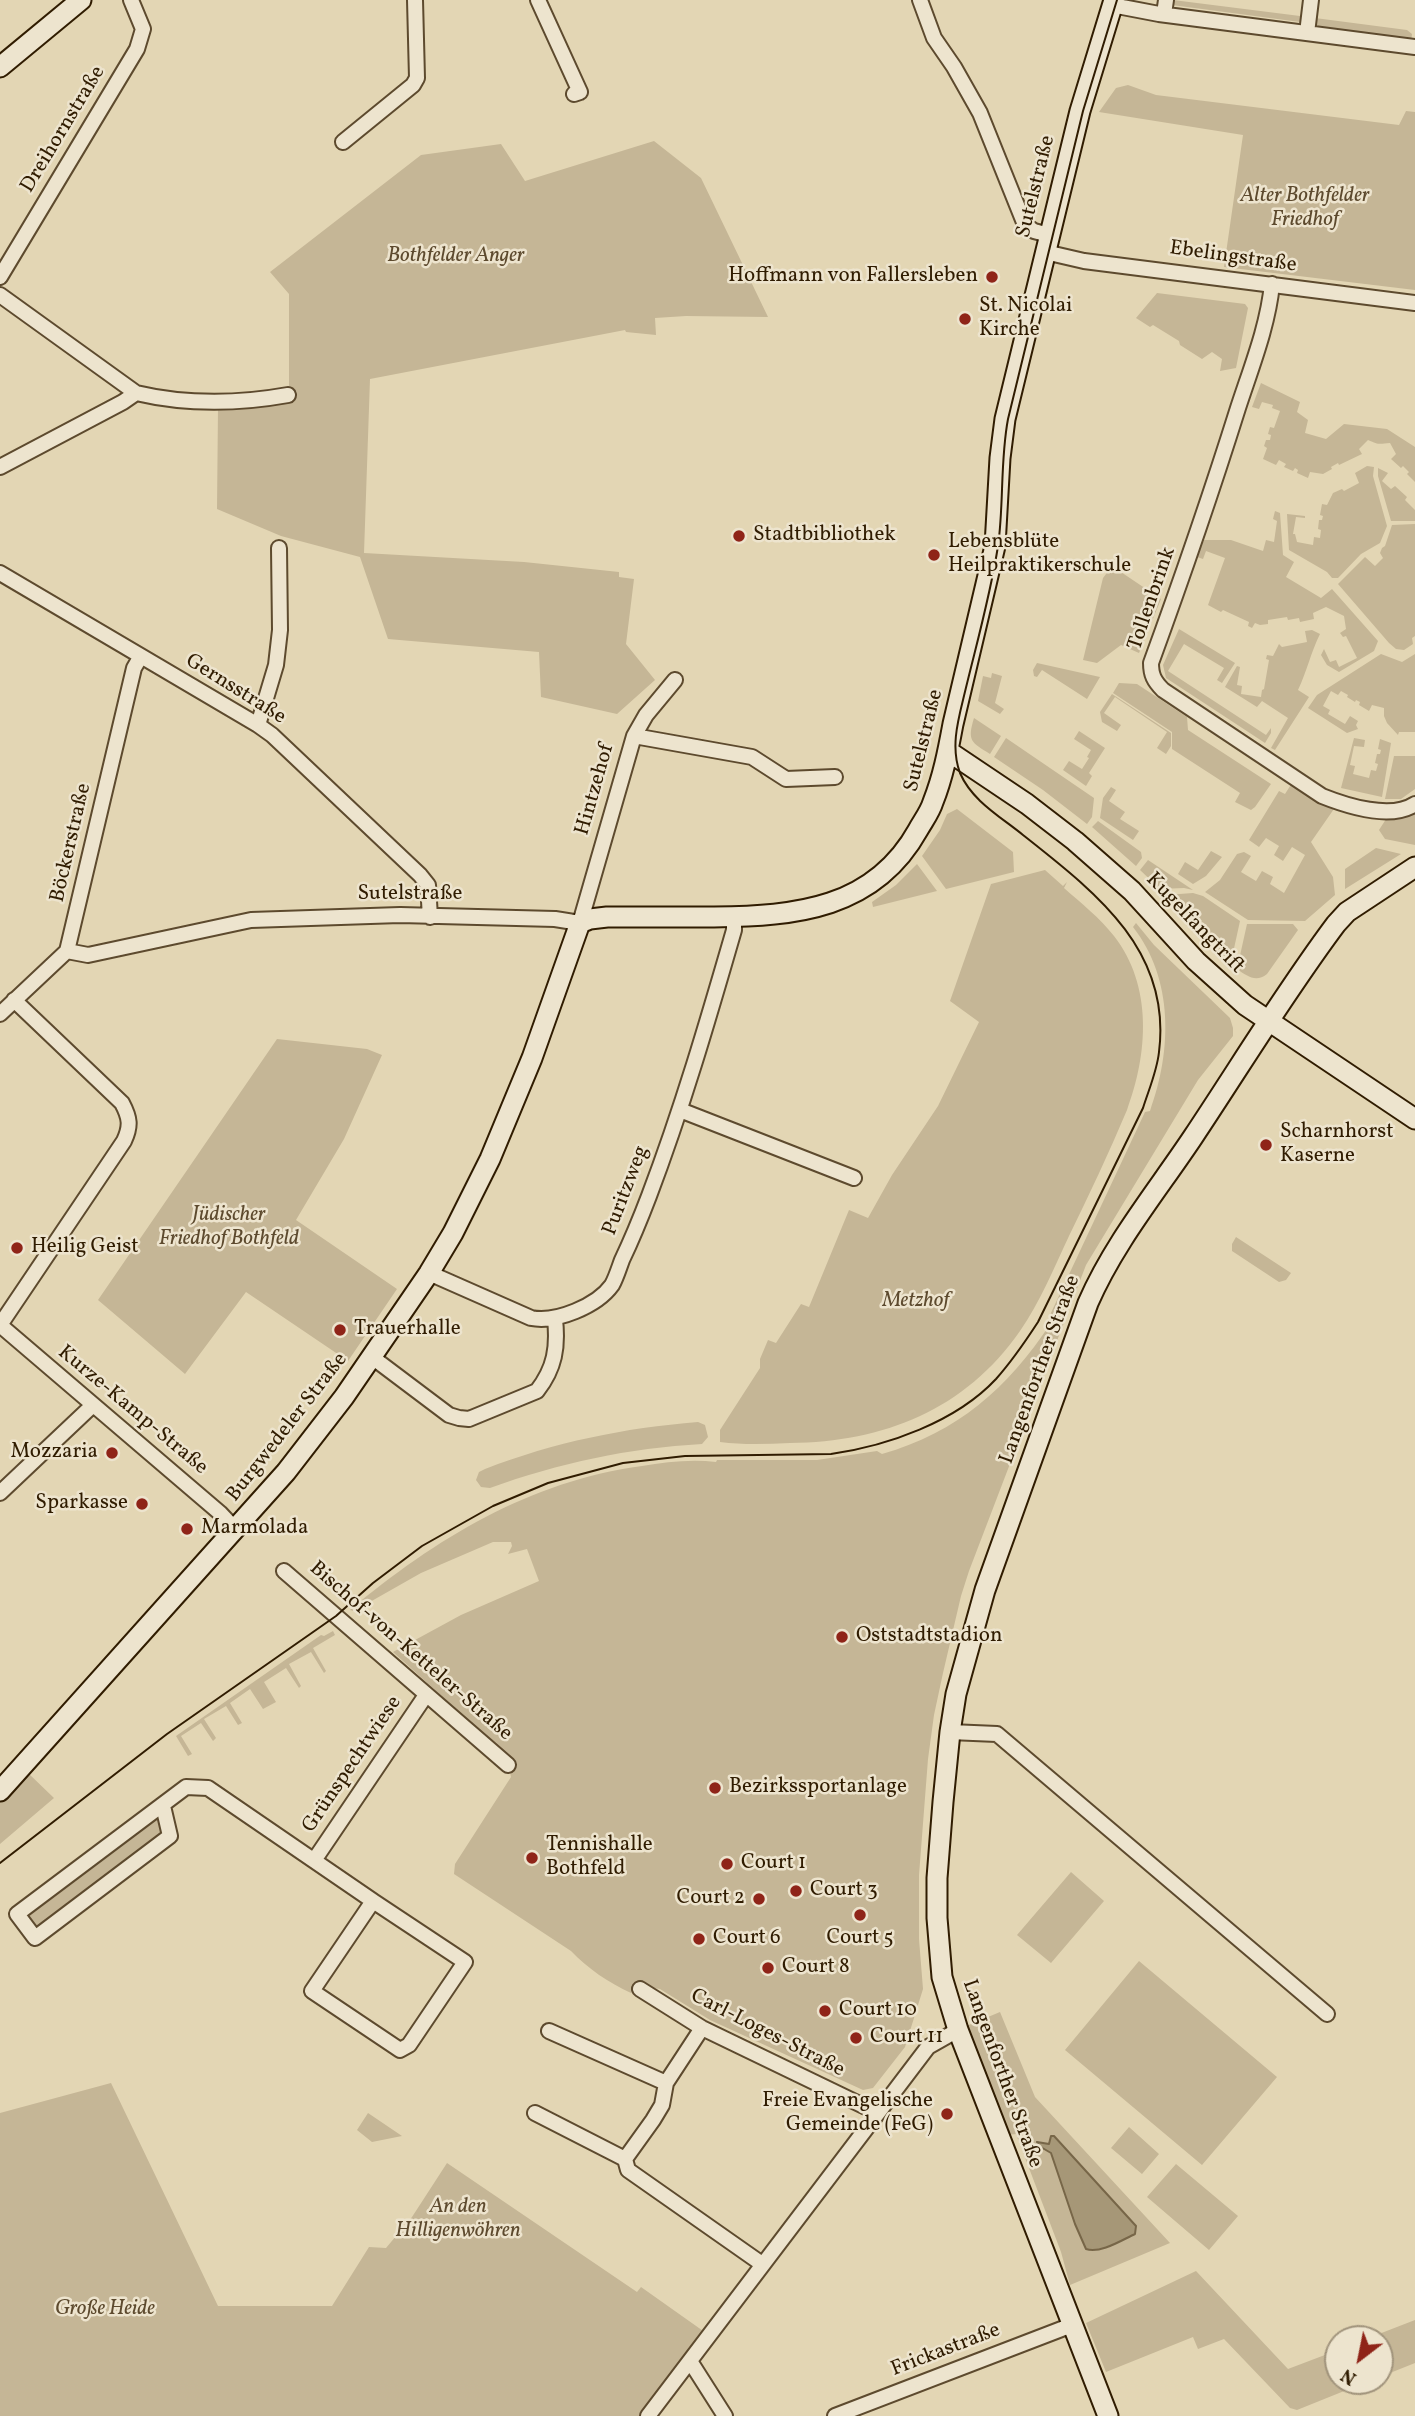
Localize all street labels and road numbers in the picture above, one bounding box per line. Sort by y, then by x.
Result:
street label: Dreihornstraße [16,62,112,198]
street label: Sutelstraße [1012,133,1062,241]
street label: Ebelingstraße [1168,237,1298,279]
street label: Tollenbrink [1124,544,1182,654]
street label: Gernsstraße [180,649,290,731]
street label: Sutelstraße [900,687,950,795]
street label: Hintzehof [571,742,621,838]
street label: Böckerstraße [46,781,98,905]
street label: Kugelfangtrift [1139,868,1249,980]
street label: Sutelstraße [358,882,462,908]
street label: Puritzweg [598,1143,656,1239]
street label: Langenforther Straße [995,1272,1087,1468]
street label: Kurze-Kamp-Straße [52,1341,212,1481]
street label: Burgwedeler Straße [222,1348,354,1508]
street label: Bischof-von-Ketteler-Straße [303,1557,517,1747]
street label: Grünspechtwiese [298,1692,408,1838]
street label: Langenforther Straße [955,1976,1047,2172]
street label: Carl-Loges-Straße [686,1984,848,2084]
street label: Frickastraße [888,2319,1004,2383]

